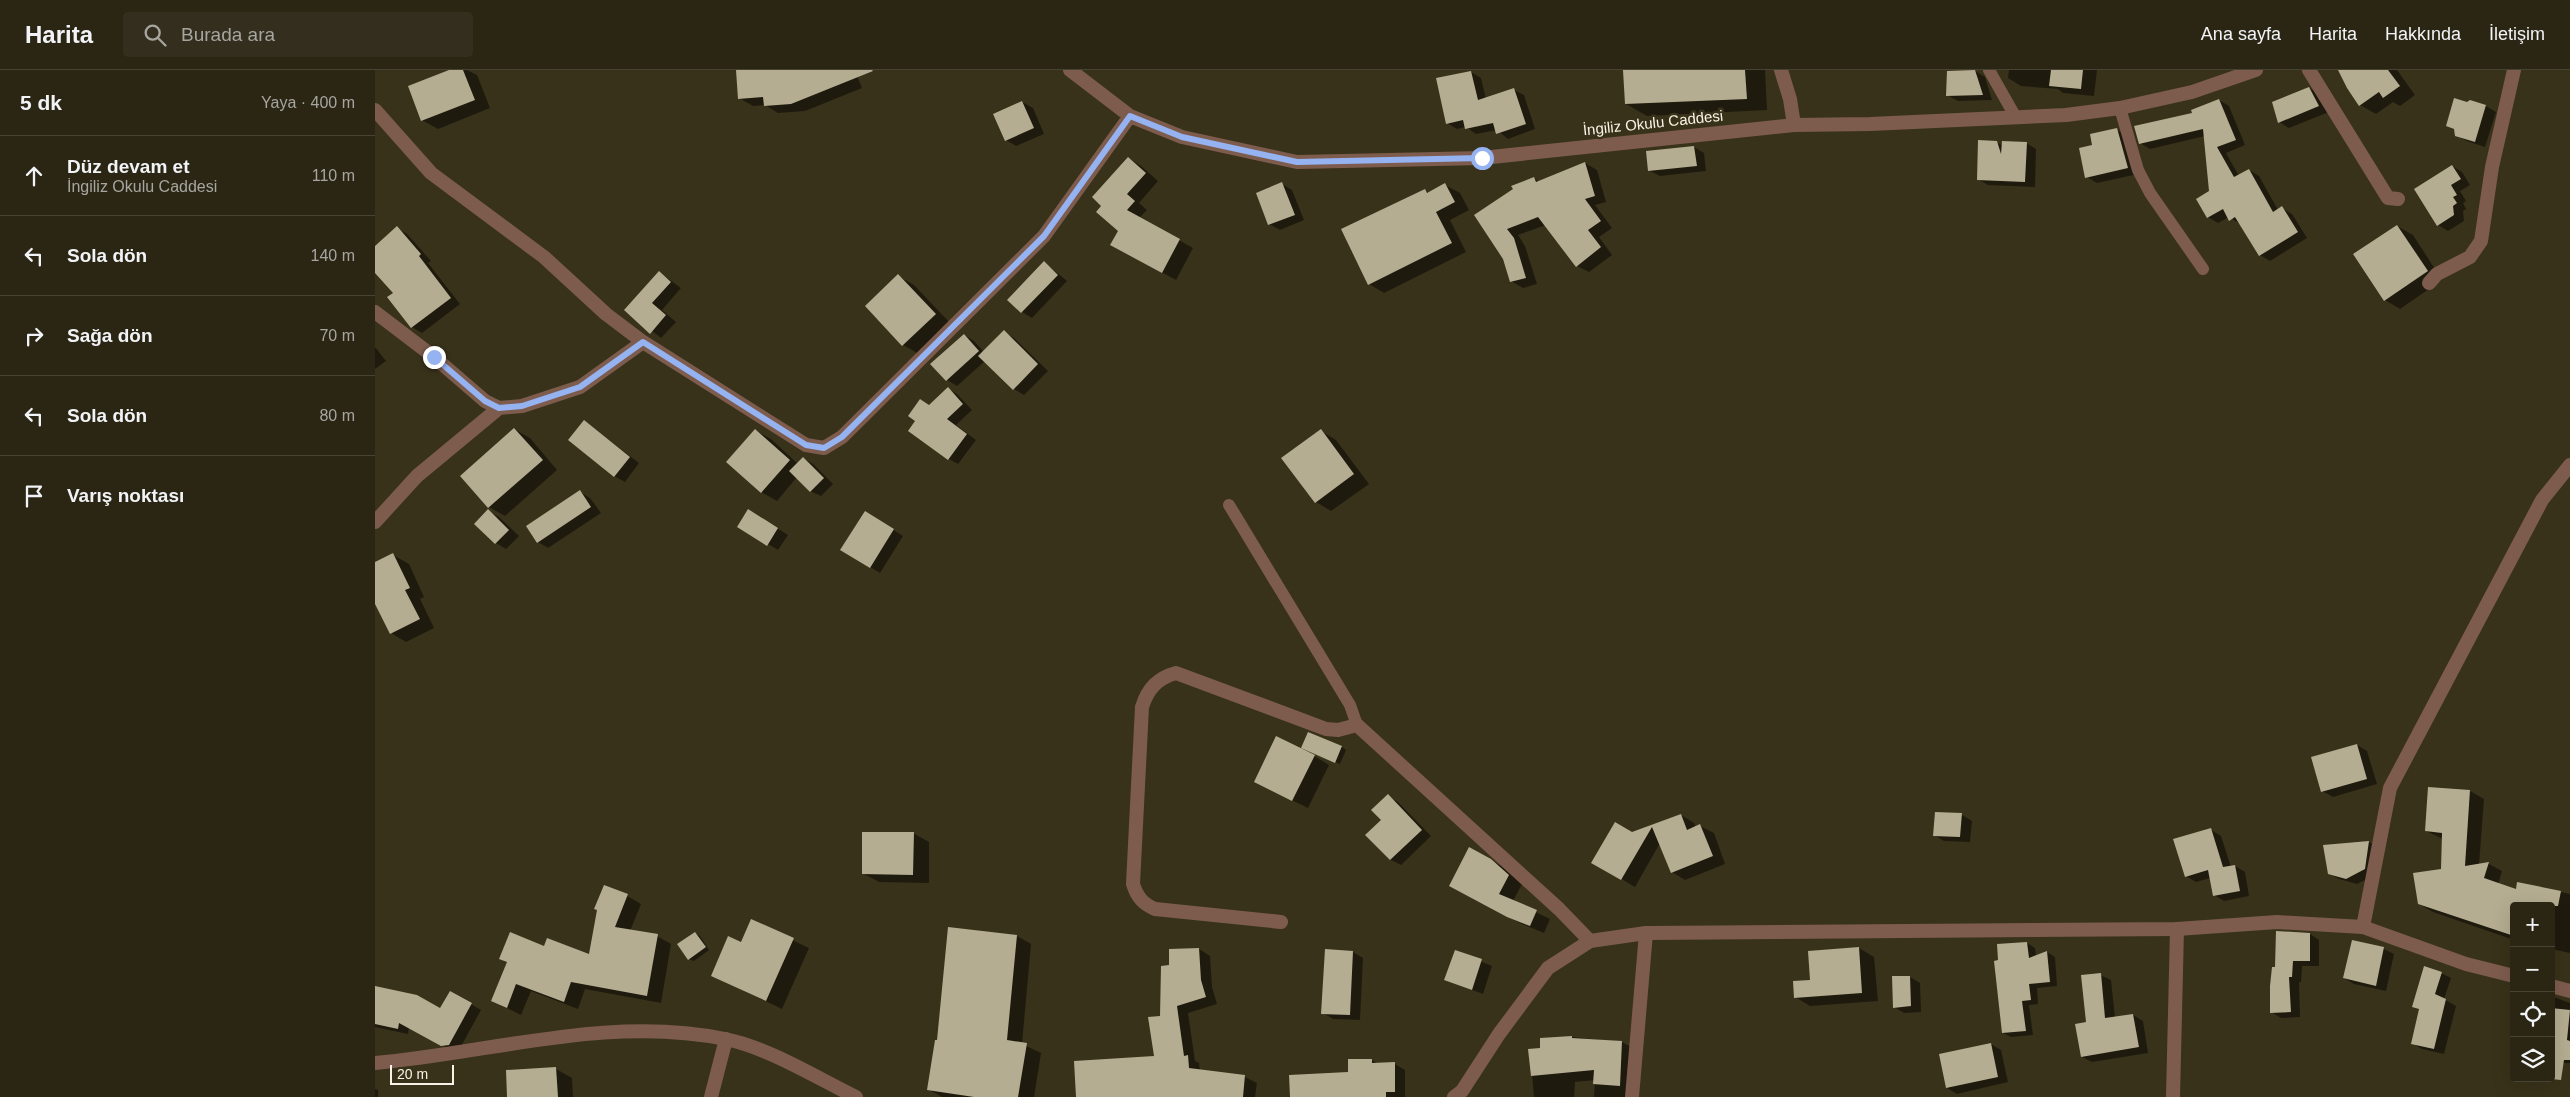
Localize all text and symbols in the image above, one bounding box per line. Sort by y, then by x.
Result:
search box [123,12,473,57]
text: Harita [25,21,93,48]
icon: search [141,21,169,49]
text: Burada ara [181,24,275,45]
text: Ana sayfa [2201,24,2281,44]
text: Harita [2309,24,2357,44]
text: Hakkında [2385,24,2461,44]
text: İletişim [2489,24,2545,44]
text: 5 dk [20,91,62,114]
text: Yaya · 400 m [261,94,355,111]
street label: İngiliz Okulu Caddesi [1582,107,1724,138]
route start [1471,147,1494,170]
text: Düz devam et [67,156,189,177]
icon: ahead [20,162,48,190]
text: 110 m [312,167,355,184]
text: İngiliz Okulu Caddesi [67,178,217,195]
icon: left [20,242,48,270]
text: Sola dön [67,245,147,266]
text: 140 m [311,247,355,264]
icon: right [20,322,48,350]
text: Sağa dön [67,325,153,346]
text: 70 m [319,327,355,344]
route end [423,346,446,369]
icon: left [20,402,48,430]
text: Sola dön [67,405,147,426]
text: 80 m [319,407,355,424]
icon: arrive [20,482,48,510]
text: Varış noktası [67,485,184,506]
map controls [2510,902,2555,1082]
button: + [2510,902,2555,947]
button: − [2510,947,2555,992]
button: locate [2510,992,2555,1037]
button: layers [2510,1037,2555,1082]
scale bar [390,1062,454,1085]
text: 20 m [397,1066,428,1082]

